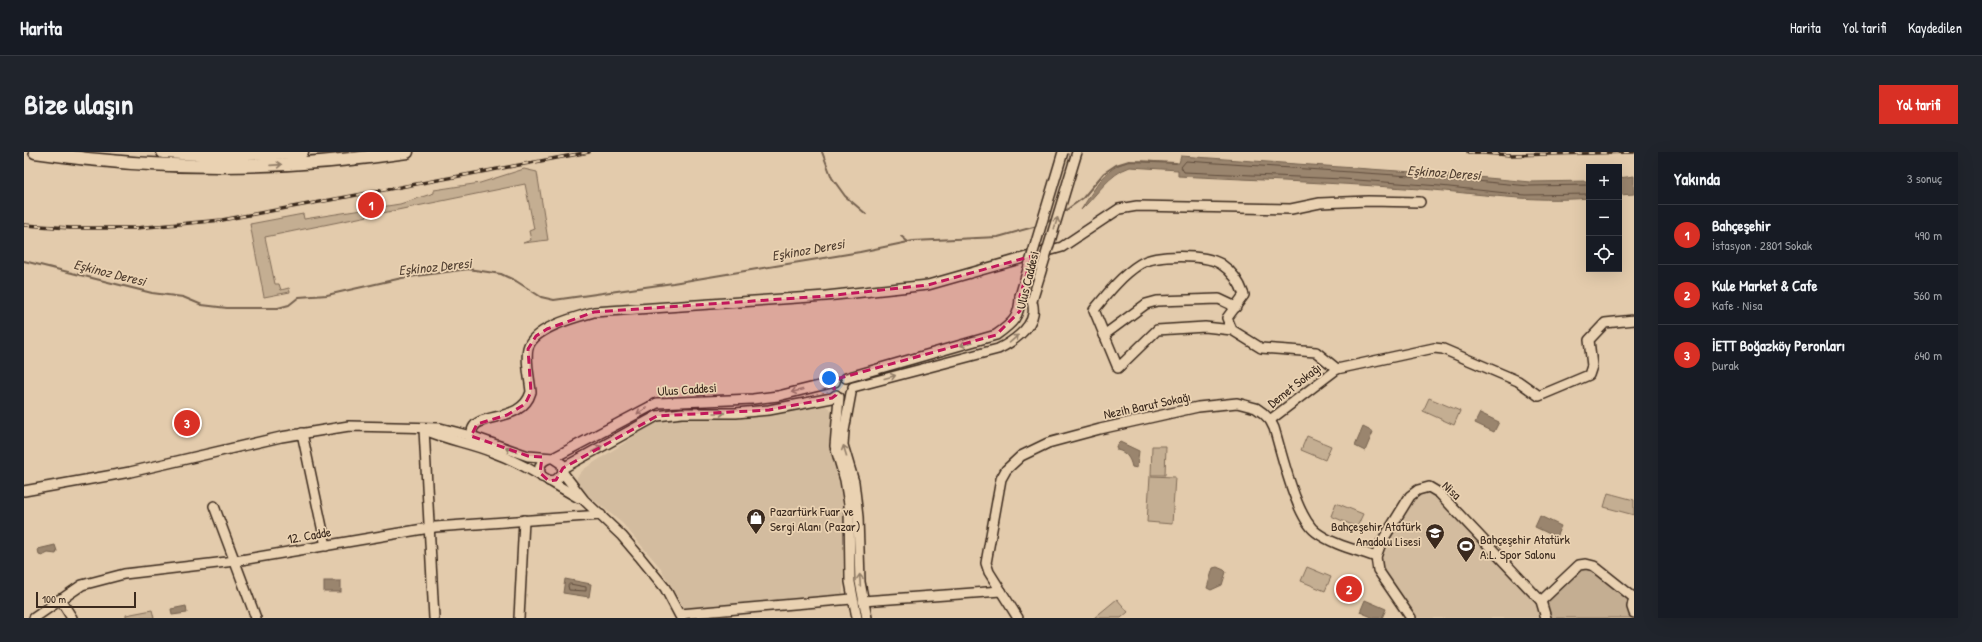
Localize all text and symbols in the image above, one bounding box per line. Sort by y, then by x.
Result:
text: Harita [20,15,62,41]
text: Harita [1790,18,1821,37]
text: Yol tarifi [1843,18,1886,37]
text: Kaydedilen [1908,18,1962,37]
text: Bize ulaşın [24,85,133,123]
button: Yol tarifi [1879,85,1958,124]
water label: Eşkinoz Deresi [1407,160,1483,184]
one-way arrow [269,162,282,169]
map controls [1586,164,1622,272]
button: + [1586,164,1622,200]
text: Yakında [1674,167,1720,190]
text: 3 sonuç [1907,169,1942,187]
pin: 1 [358,190,384,220]
button: − [1586,200,1622,236]
text: Bahçeşehir [1712,215,1771,236]
one-way arrow [1053,217,1060,230]
text: 1 [1685,226,1689,244]
text: 490 m [1915,226,1942,244]
water label: Eşkinoz Deresi [770,233,848,265]
button: locate [1586,236,1622,272]
text: İstasyon · 2801 Sokak [1712,236,1812,254]
street label: Ulus Caddesi [1011,249,1043,311]
water label: Eşkinoz Deresi [397,253,474,279]
water label: Eşkinoz Deresi [72,254,150,291]
text: Kule Market & Cafe [1712,275,1818,296]
text: 2 [1684,286,1690,304]
text: 560 m [1914,286,1942,304]
text: Kafe · Nisa [1712,296,1762,314]
one-way arrow [1009,334,1019,344]
text: İETT Boğazköy Peronları [1712,335,1845,356]
one-way arrow [960,341,973,348]
text: 3 [1684,346,1690,364]
text: 640 m [1914,346,1942,364]
text: Durak [1712,356,1739,374]
street label: Demet Sokağı [1264,358,1324,412]
your location [819,368,839,388]
one-way arrow [884,373,897,381]
street label: Ulus Caddesi [657,378,717,400]
street label: Nezih Barut Sokağı [1102,387,1192,423]
one-way arrow [791,388,804,396]
one-way arrow [636,407,648,415]
pin: 3 [174,408,200,438]
one-way arrow [712,409,725,417]
one-way arrow [506,445,518,453]
one-way arrow [591,445,603,452]
one-way arrow [841,445,848,458]
street label: Nisa [1439,477,1465,503]
place label: Pazartürk Fuar ve Sergi Alanı (Pazar) [770,502,861,535]
shop icon: Pazartürk Fuar ve Sergi Alanı (Pazar) [745,507,767,535]
place label: Bahçeşehir Atatürk Anadolu Lisesi [1331,517,1422,550]
street label: 12. Cadde [286,522,332,548]
school or university icon: Bahçeşehir Atatürk Anadolu Lisesi [1424,522,1446,550]
place label: Bahçeşehir Atatürk A.L. Spor Salonu [1480,530,1571,563]
sports icon: Bahçeşehir Atatürk A.L. Spor Salonu [1455,535,1477,563]
one-way arrow [856,574,863,587]
pin: 2 [1336,574,1362,604]
scale bar [36,590,136,609]
text: 100 m [42,592,66,606]

